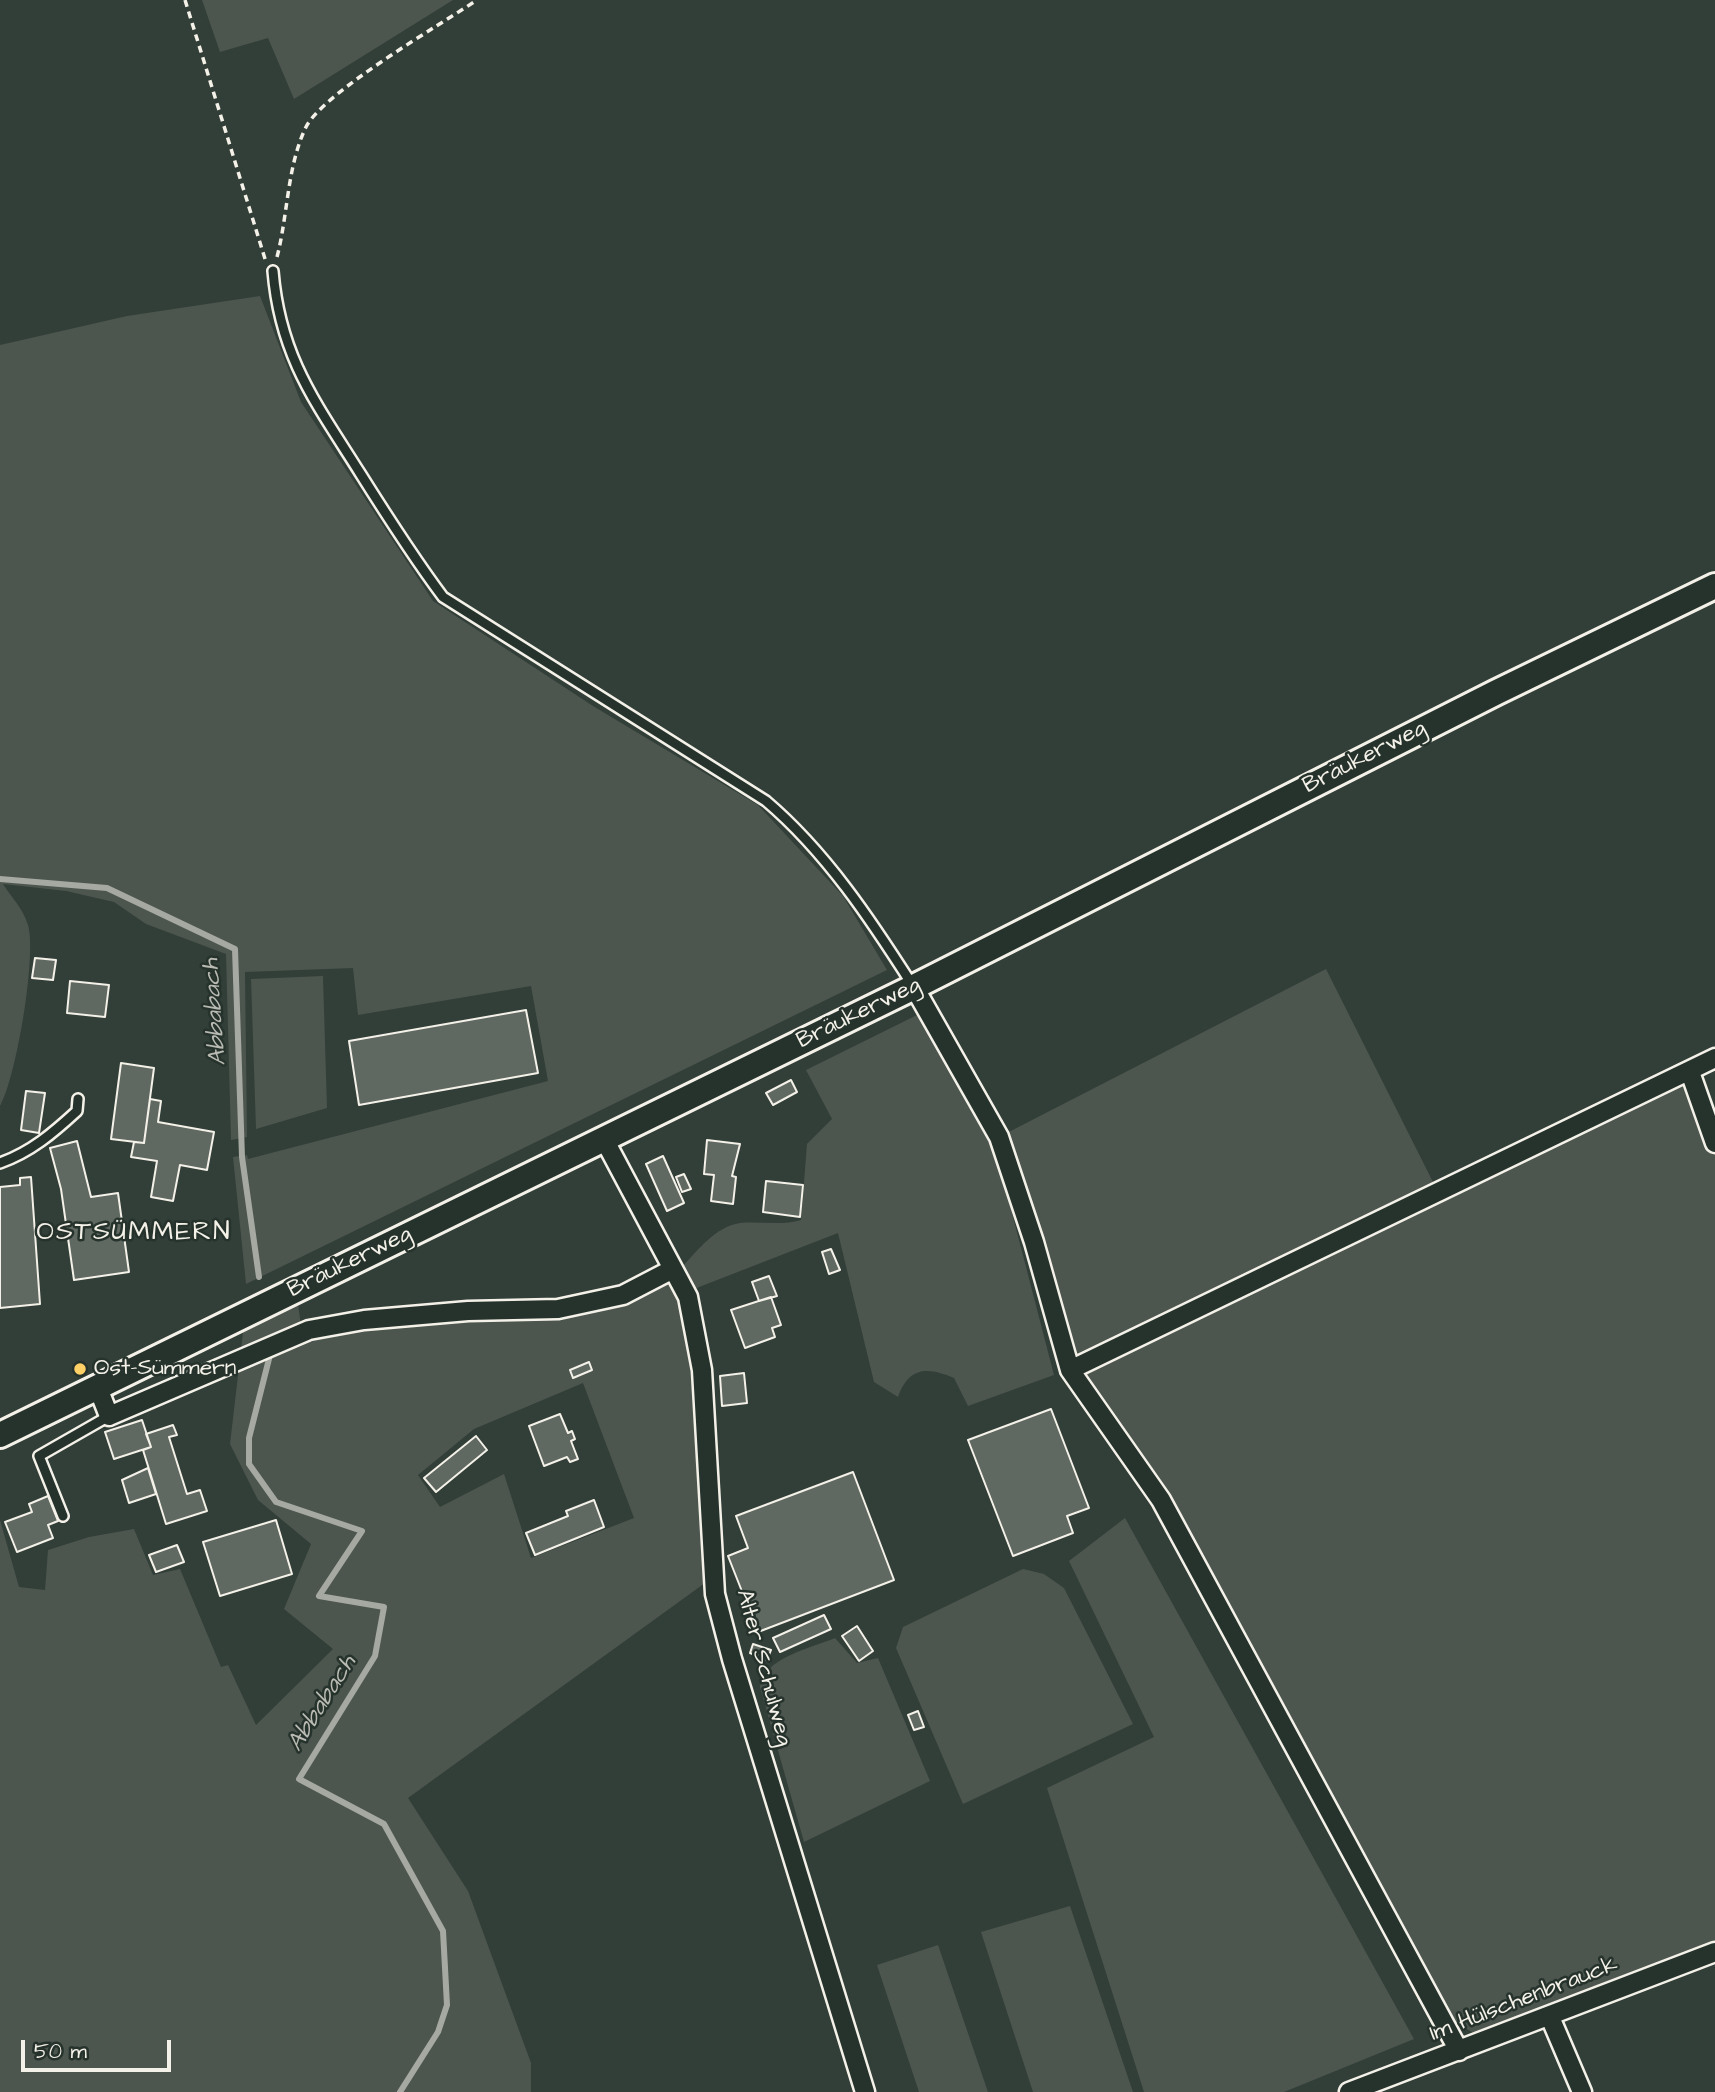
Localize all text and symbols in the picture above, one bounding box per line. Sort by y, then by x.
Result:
street label: Bräukerweg [1299,715,1431,801]
water label: Abbabach [198,957,234,1067]
street label: Bräukerweg [792,972,926,1056]
district label: OSTSÜMMERN [38,1218,230,1250]
street label: Bräukerweg [283,1221,417,1305]
place label: Ost-Sümmern [94,1355,236,1383]
marker: Ost-Sümmern [72,1361,88,1377]
street label: Alter Schulweg [729,1587,797,1749]
water label: Abbabach [282,1651,364,1757]
street label: Im Hülschenbrauck [1426,1951,1622,2049]
scale bar [24,2025,175,2070]
text: 50 m [34,2037,87,2066]

